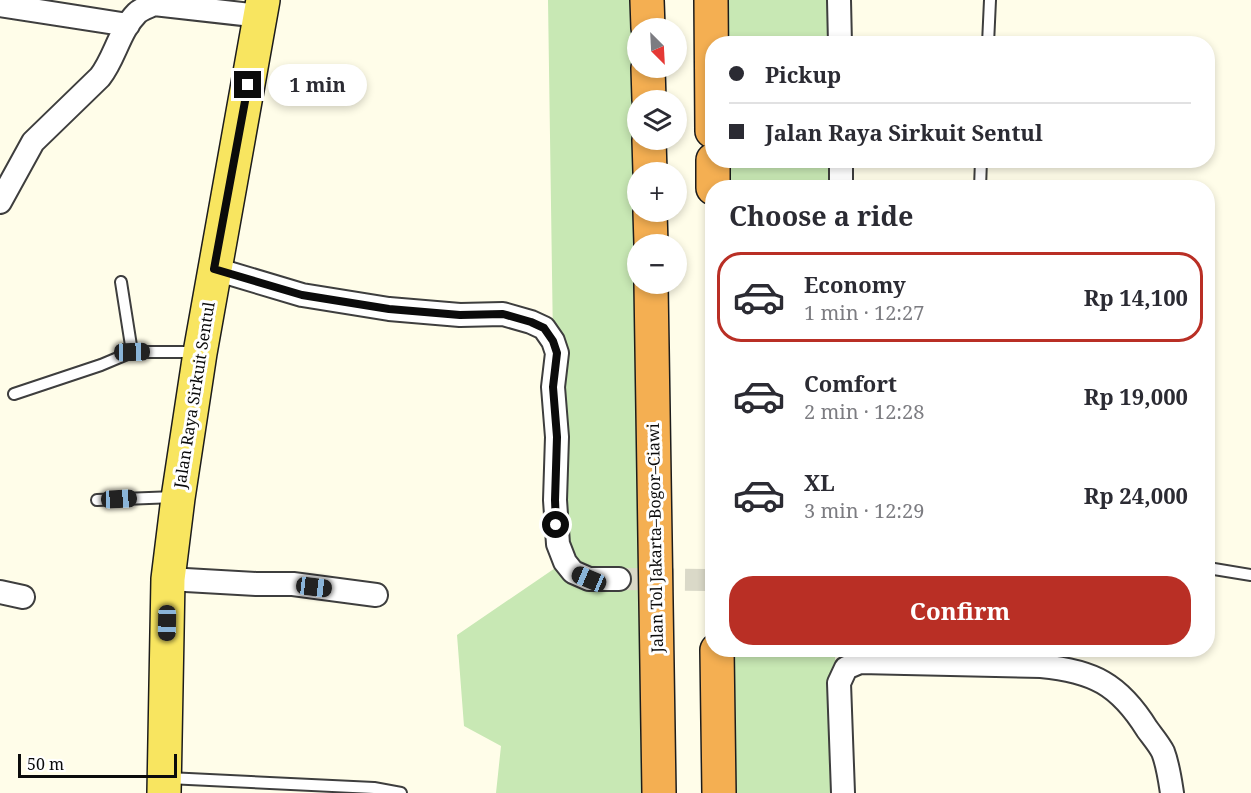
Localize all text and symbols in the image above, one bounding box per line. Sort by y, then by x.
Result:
north arrow [627,18,687,78]
map controls [627,18,687,294]
text: Pickup [765,59,841,89]
callout: 1 min [269,64,368,106]
route end [234,71,261,98]
text: 1 min [289,71,346,98]
button: layers [627,90,687,150]
text: Jalan Raya Sirkuit Sentul [765,117,1043,147]
button: + [627,162,687,222]
text: Choose a ride [729,197,914,234]
button: − [627,234,687,294]
text: Economy [804,269,906,299]
icon: car [732,270,786,324]
text: Rp 14,100 [1084,282,1188,312]
text: 1 min · 12:27 [804,299,924,326]
street label: Jalan Raya Sirkuit Sentul [168,300,220,491]
car [114,343,150,361]
text: Comfort [804,368,897,398]
icon: car [732,369,786,423]
text: Rp 19,000 [1084,381,1188,411]
text: 2 min · 12:28 [804,398,924,425]
street label: Jalan Tol Jakarta–Bogor–Ciawi [642,423,668,654]
text: XL [804,467,835,497]
icon: car [732,468,786,522]
text: Rp 24,000 [1084,480,1188,510]
car [101,489,137,509]
text: 3 min · 12:29 [804,497,924,524]
route start [542,511,569,538]
car [569,564,609,594]
car [295,576,333,598]
button: Confirm [729,576,1191,645]
car [158,605,176,641]
scale bar [18,751,177,778]
text: 50 m [27,753,64,775]

